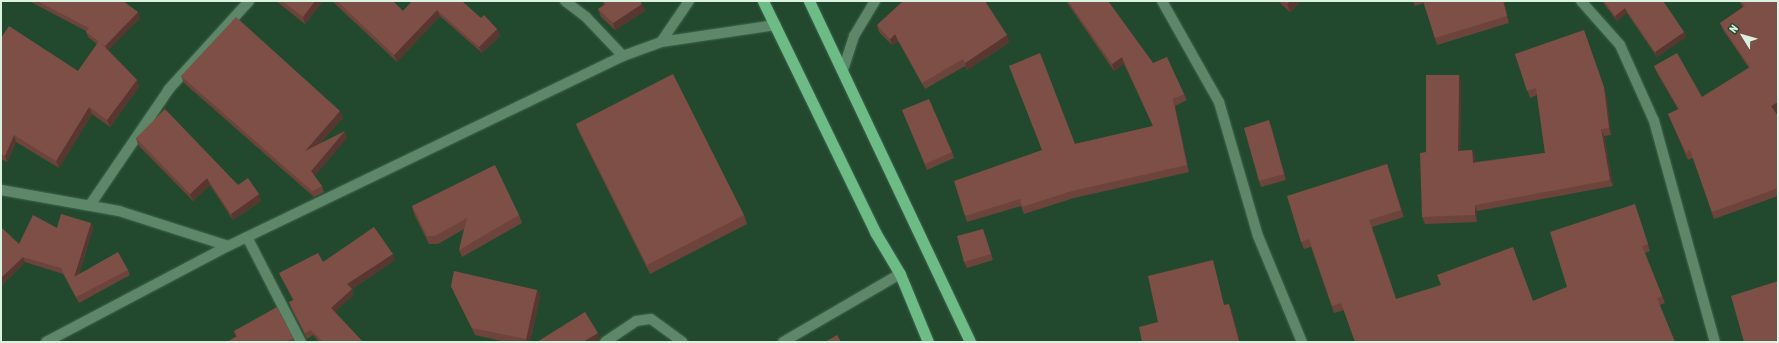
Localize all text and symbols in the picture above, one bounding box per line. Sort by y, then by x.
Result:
north arrow [1723,16,1763,56]
text: N [1727,23,1740,35]

